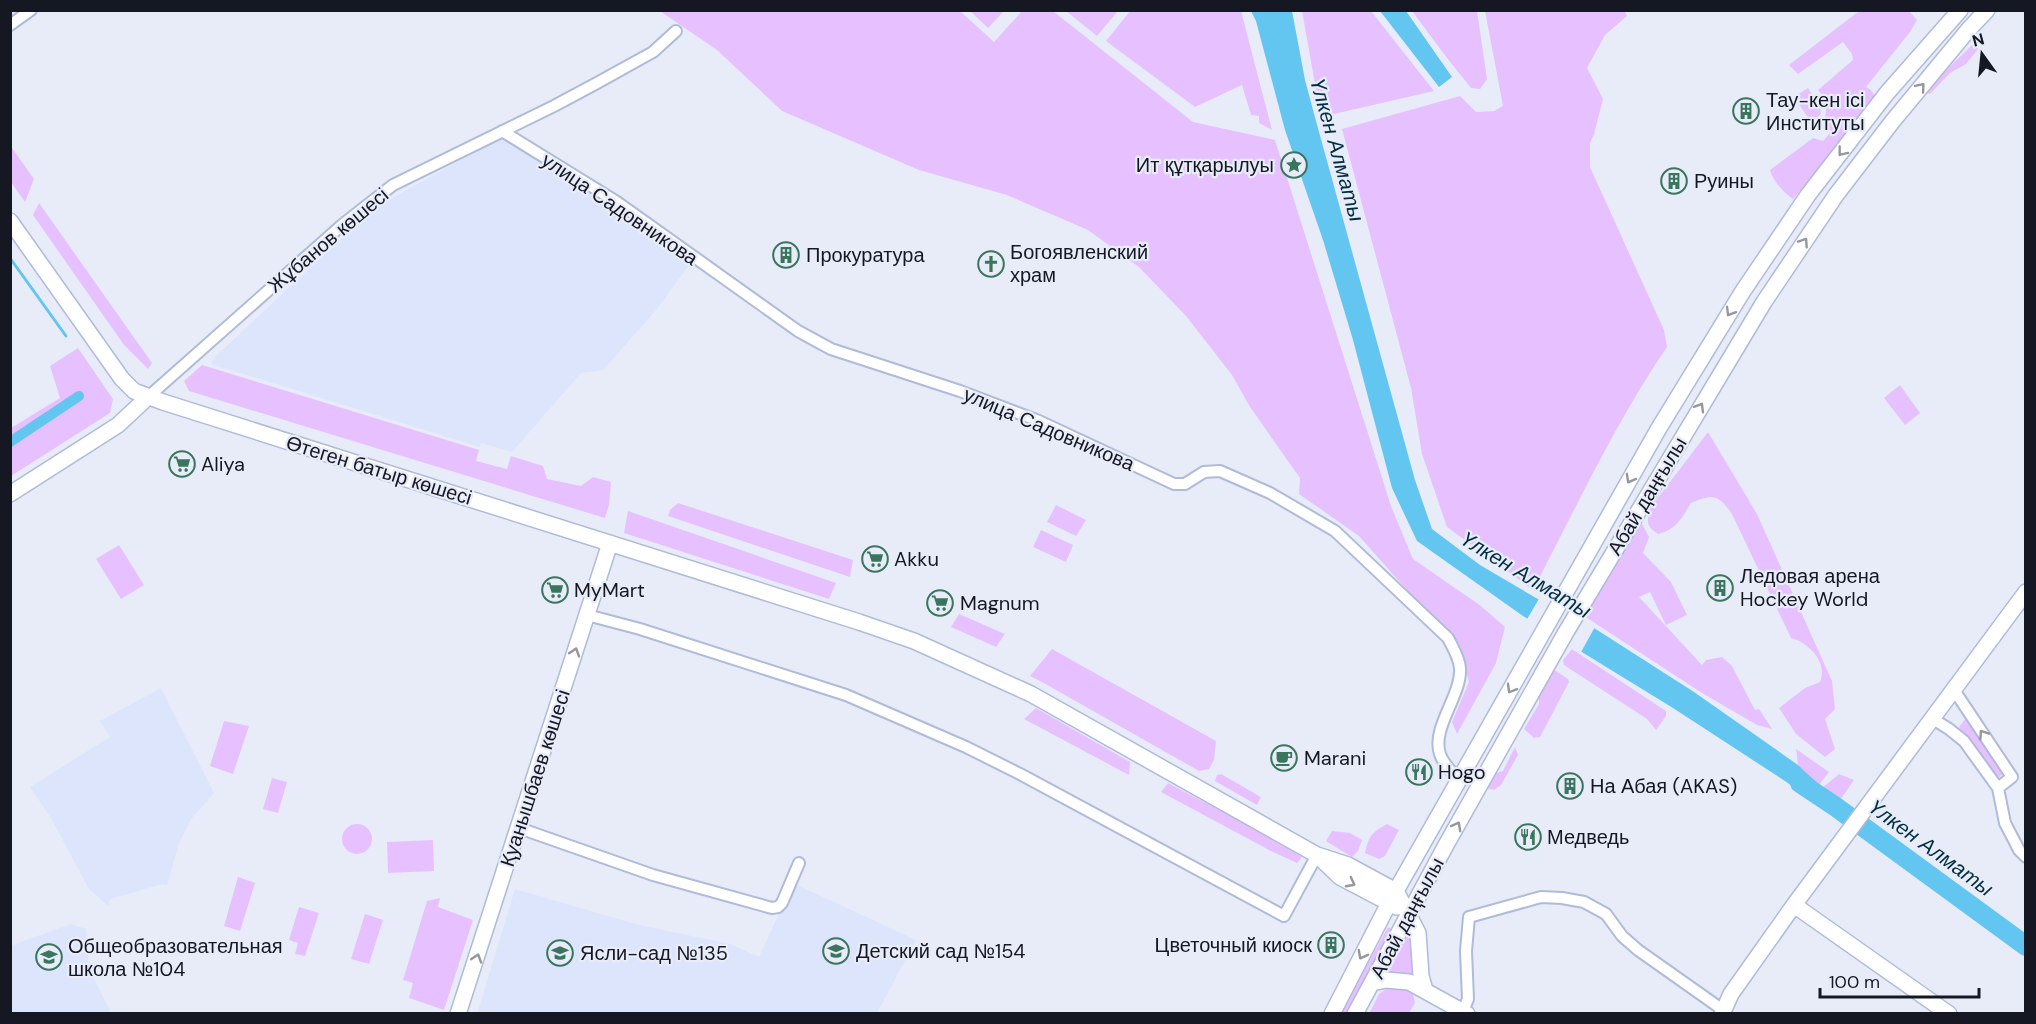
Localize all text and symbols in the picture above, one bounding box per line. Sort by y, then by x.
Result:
north arrow [1952,24,2012,84]
text: N [1970,28,1987,52]
water label: Үлкен Алматы [1303,75,1371,225]
one-way arrow [1914,83,1925,94]
place label: Тау-кен ісі Институты [1766,87,1865,136]
building icon: Тау-кен ісі Институты [1731,96,1761,126]
one-way arrow [1838,145,1849,156]
street label: улица Садовникова [537,147,704,272]
place icon: Ит құтқарылуы [1279,150,1309,180]
place label: Ит құтқарылуы [1136,152,1274,178]
building icon: Руины [1659,166,1689,196]
place label: Руины [1694,168,1754,194]
street label: Жұбанов көшесі [262,182,394,298]
one-way arrow [1797,238,1808,249]
place label: Богоявленский храм [1010,239,1148,288]
building icon: Прокуратура [771,240,801,270]
place label: Прокуратура [806,242,925,268]
church icon: Богоявленский храм [976,249,1006,279]
one-way arrow [1726,306,1738,316]
street label: улица Садовникова [960,381,1139,477]
one-way arrow [1693,403,1705,413]
street label: Өтеген батыр көшесі [283,429,475,511]
street label: Абай даңғылы [1601,432,1693,560]
supermarket icon: Aliya [167,449,197,479]
place label: Aliya [201,451,245,477]
one-way arrow [1626,473,1637,483]
water label: Үлкен Алматы [1456,525,1597,625]
supermarket icon: Akku [860,544,890,574]
place label: Akku [894,546,939,572]
place label: Ледовая арена Hockey World [1740,563,1881,612]
building icon: Ледовая арена Hockey World [1705,573,1735,603]
supermarket icon: MyMart [540,575,570,605]
place label: MyMart [574,577,645,603]
supermarket icon: Magnum [925,588,955,618]
place label: Magnum [960,590,1040,616]
one-way arrow [568,647,580,658]
one-way arrow [1507,683,1519,693]
street label: Қуанышбаев көшесі [494,686,576,870]
one-way arrow [1979,729,1990,740]
cafe icon: Marani [1269,743,1299,773]
place label: Marani [1304,745,1366,771]
restaurant icon: Hogo [1404,757,1434,787]
place label: Hogo [1438,759,1486,785]
building icon: На Абая (AKAS) [1555,771,1585,801]
place label: На Абая (AKAS) [1590,773,1737,799]
water label: Үлкен Алматы [1863,793,1999,903]
one-way arrow [1450,822,1461,832]
restaurant icon: Медведь [1513,822,1543,852]
place label: Медведь [1547,824,1629,850]
street label: Абай даңғылы [1364,853,1450,983]
one-way arrow [1344,876,1355,887]
building icon: Цветочный киоск [1316,930,1346,960]
place label: Цветочный киоск [1155,932,1312,958]
place label: Общеобразовательная школа №104 [68,933,283,982]
school or university icon: Детский сад №154 [821,936,851,966]
school or university icon: Ясли-сад №135 [545,938,575,968]
place label: Детский сад №154 [856,938,1026,964]
place label: Ясли-сад №135 [580,940,728,966]
school or university icon: Общеобразовательная школа №104 [34,942,64,972]
one-way arrow [1358,949,1370,960]
one-way arrow [469,953,482,964]
scale bar [1820,961,1979,999]
text: 100 m [1829,970,1880,994]

